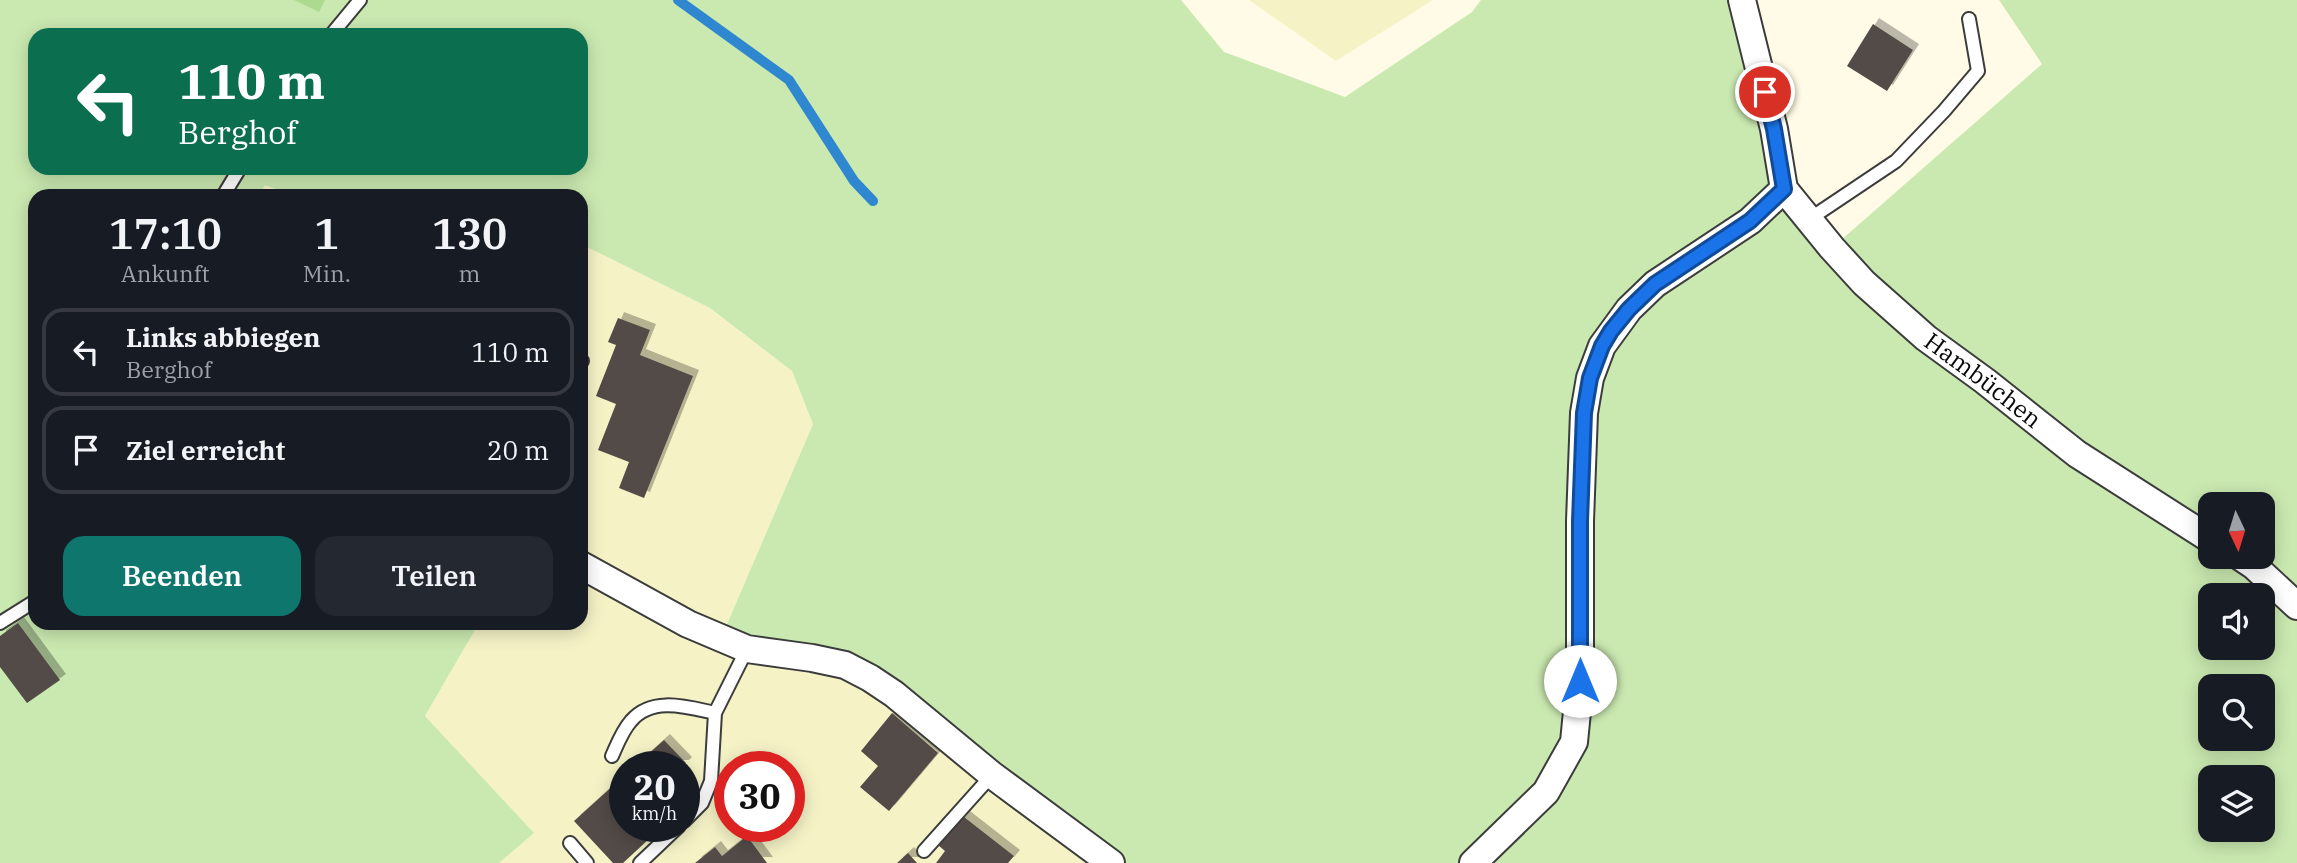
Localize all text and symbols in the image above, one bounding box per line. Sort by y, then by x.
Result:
text: 110 m [178,49,325,112]
icon: left [63,56,154,147]
pin [1735,62,1795,122]
icon: arrive [1746,73,1784,111]
text: Berghof [178,111,297,153]
text: 17:10 [109,206,222,261]
text: 1 [314,206,339,261]
text: 130 [432,206,507,261]
text: Ankunft [121,258,210,288]
text: Min. [303,258,351,288]
text: m [459,258,480,288]
text: Links abbiegen [126,320,321,354]
street label: Hambüchen [1918,325,2049,435]
icon: left [67,333,105,371]
text: 110 m [471,335,549,369]
text: Berghof [126,354,212,384]
icon: arrive [67,431,105,469]
text: Ziel erreicht [126,433,285,467]
text: 20 m [487,433,549,467]
north arrow [2198,492,2275,569]
map controls [2198,492,2275,842]
button: Beenden [63,536,301,616]
button: Teilen [315,536,553,616]
button: sound [2198,583,2275,660]
position arrow [1543,644,1617,718]
button: search [2198,674,2275,751]
speed limit sign: 30 [714,751,805,842]
text: 20 [633,764,676,810]
button: layers [2198,765,2275,842]
text: km/h [632,802,677,825]

